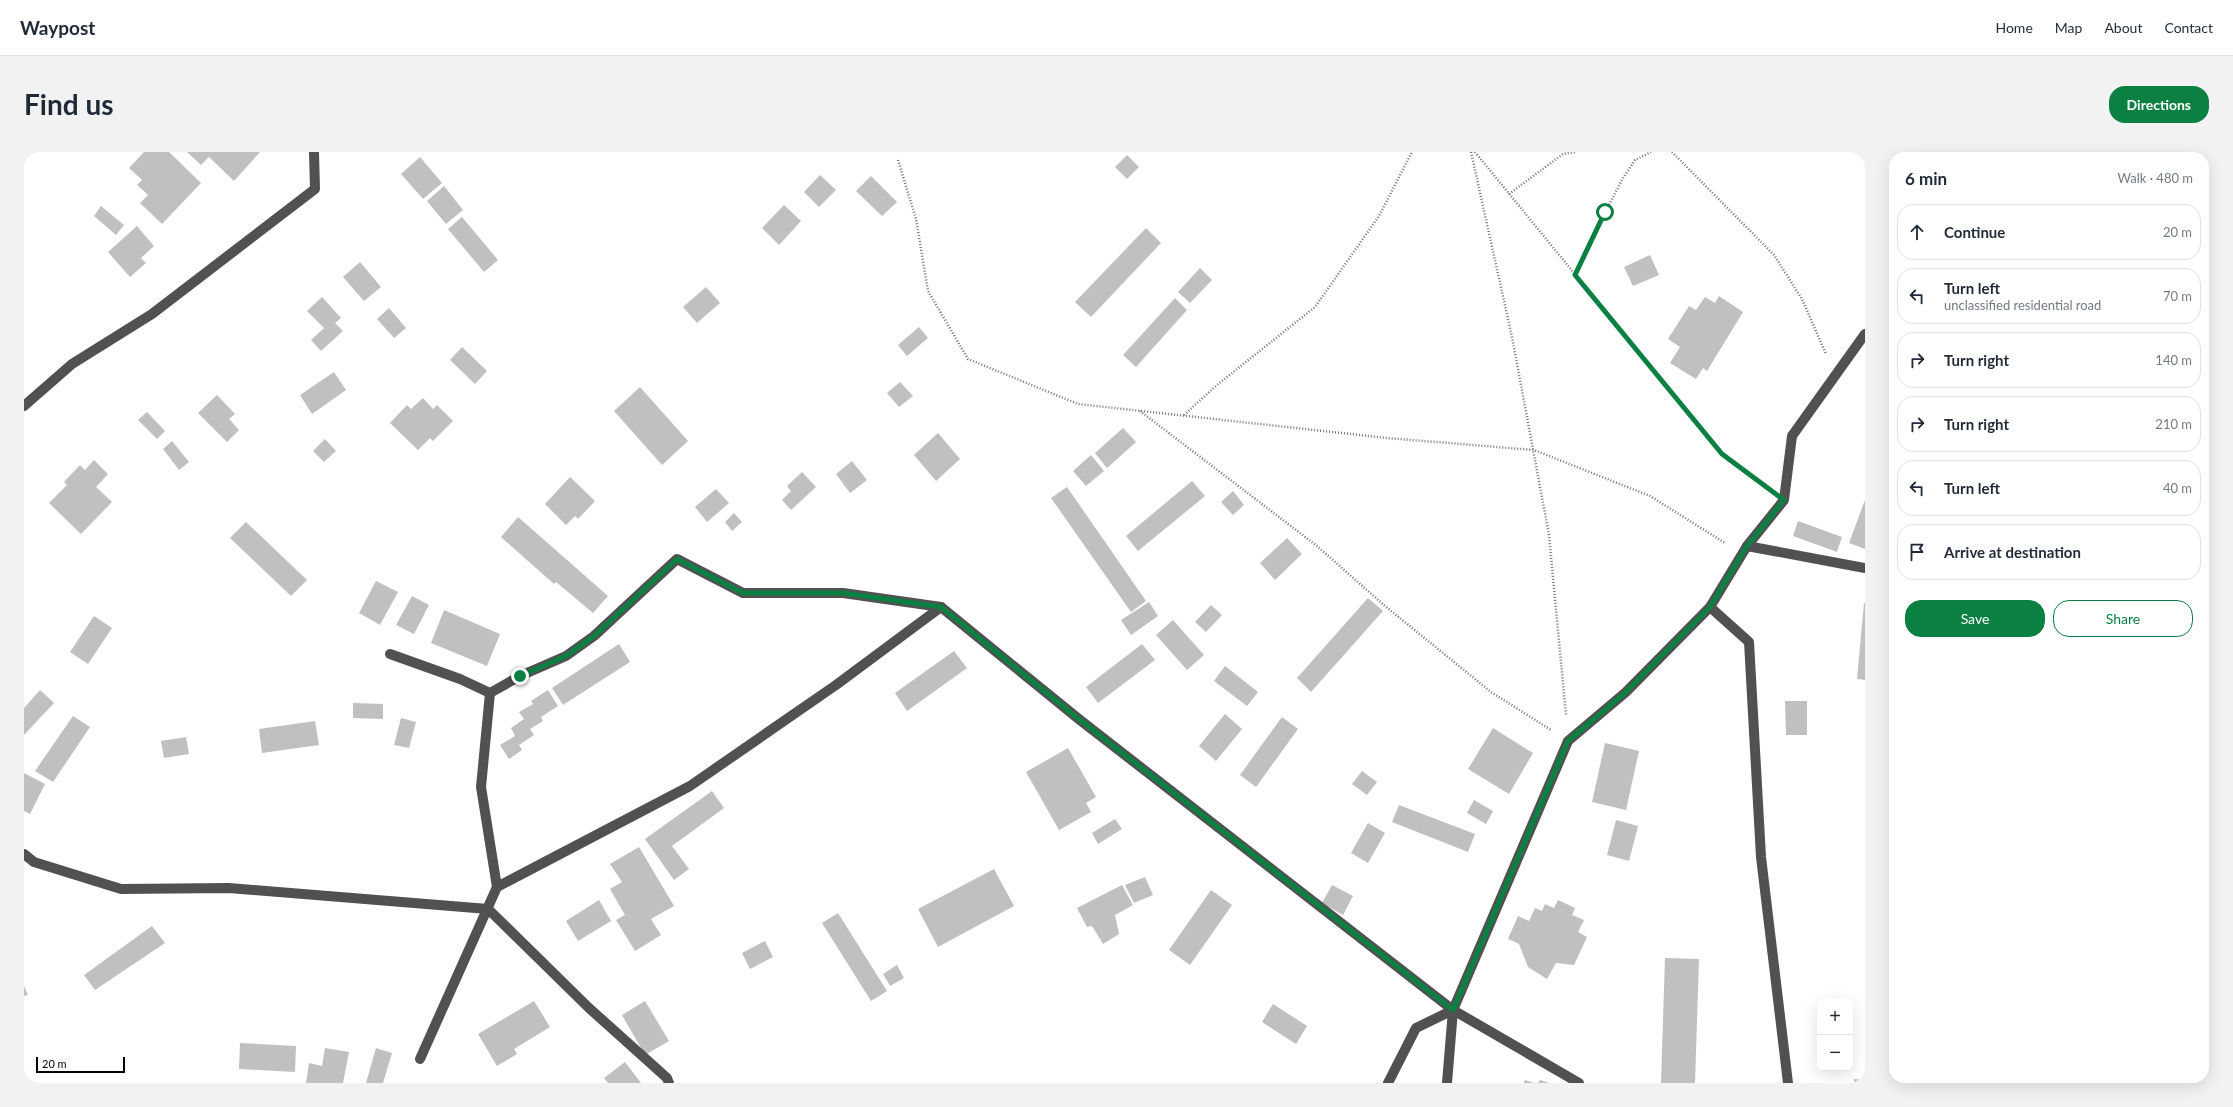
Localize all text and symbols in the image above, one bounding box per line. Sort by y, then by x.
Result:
text: Waypost [20,16,95,39]
text: Home [1995,19,2033,36]
text: Map [2055,19,2082,36]
text: About [2104,19,2142,36]
text: Contact [2164,19,2213,36]
button: Directions [2109,86,2209,123]
text: Find us [24,87,114,121]
text: 6 min [1905,168,1947,189]
text: Walk · 480 m [2117,170,2193,186]
route start [1596,203,1614,221]
icon: ahead [1906,221,1928,243]
text: Continue [1944,223,2005,241]
text: 20 m [2163,224,2192,240]
text: Turn left [1944,279,2000,297]
icon: left [1906,285,1928,307]
text: 70 m [2163,288,2192,304]
text: unclassified residential road [1944,297,2101,313]
icon: right [1906,349,1928,371]
text: Turn right [1944,351,2009,369]
text: 140 m [2155,352,2192,368]
icon: right [1906,413,1928,435]
text: Turn right [1944,415,2009,433]
text: 210 m [2155,416,2192,432]
icon: left [1906,477,1928,499]
text: Turn left [1944,479,2000,497]
text: 40 m [2163,480,2192,496]
icon: arrive [1906,541,1928,563]
text: Arrive at destination [1944,543,2081,561]
button: Save [1905,600,2045,637]
button: Share [2053,600,2193,637]
route end [511,667,529,685]
map controls [1817,999,1853,1071]
button: + [1817,999,1853,1035]
button: − [1817,1035,1853,1071]
scale bar [36,1055,125,1074]
text: 20 m [42,1057,67,1070]

